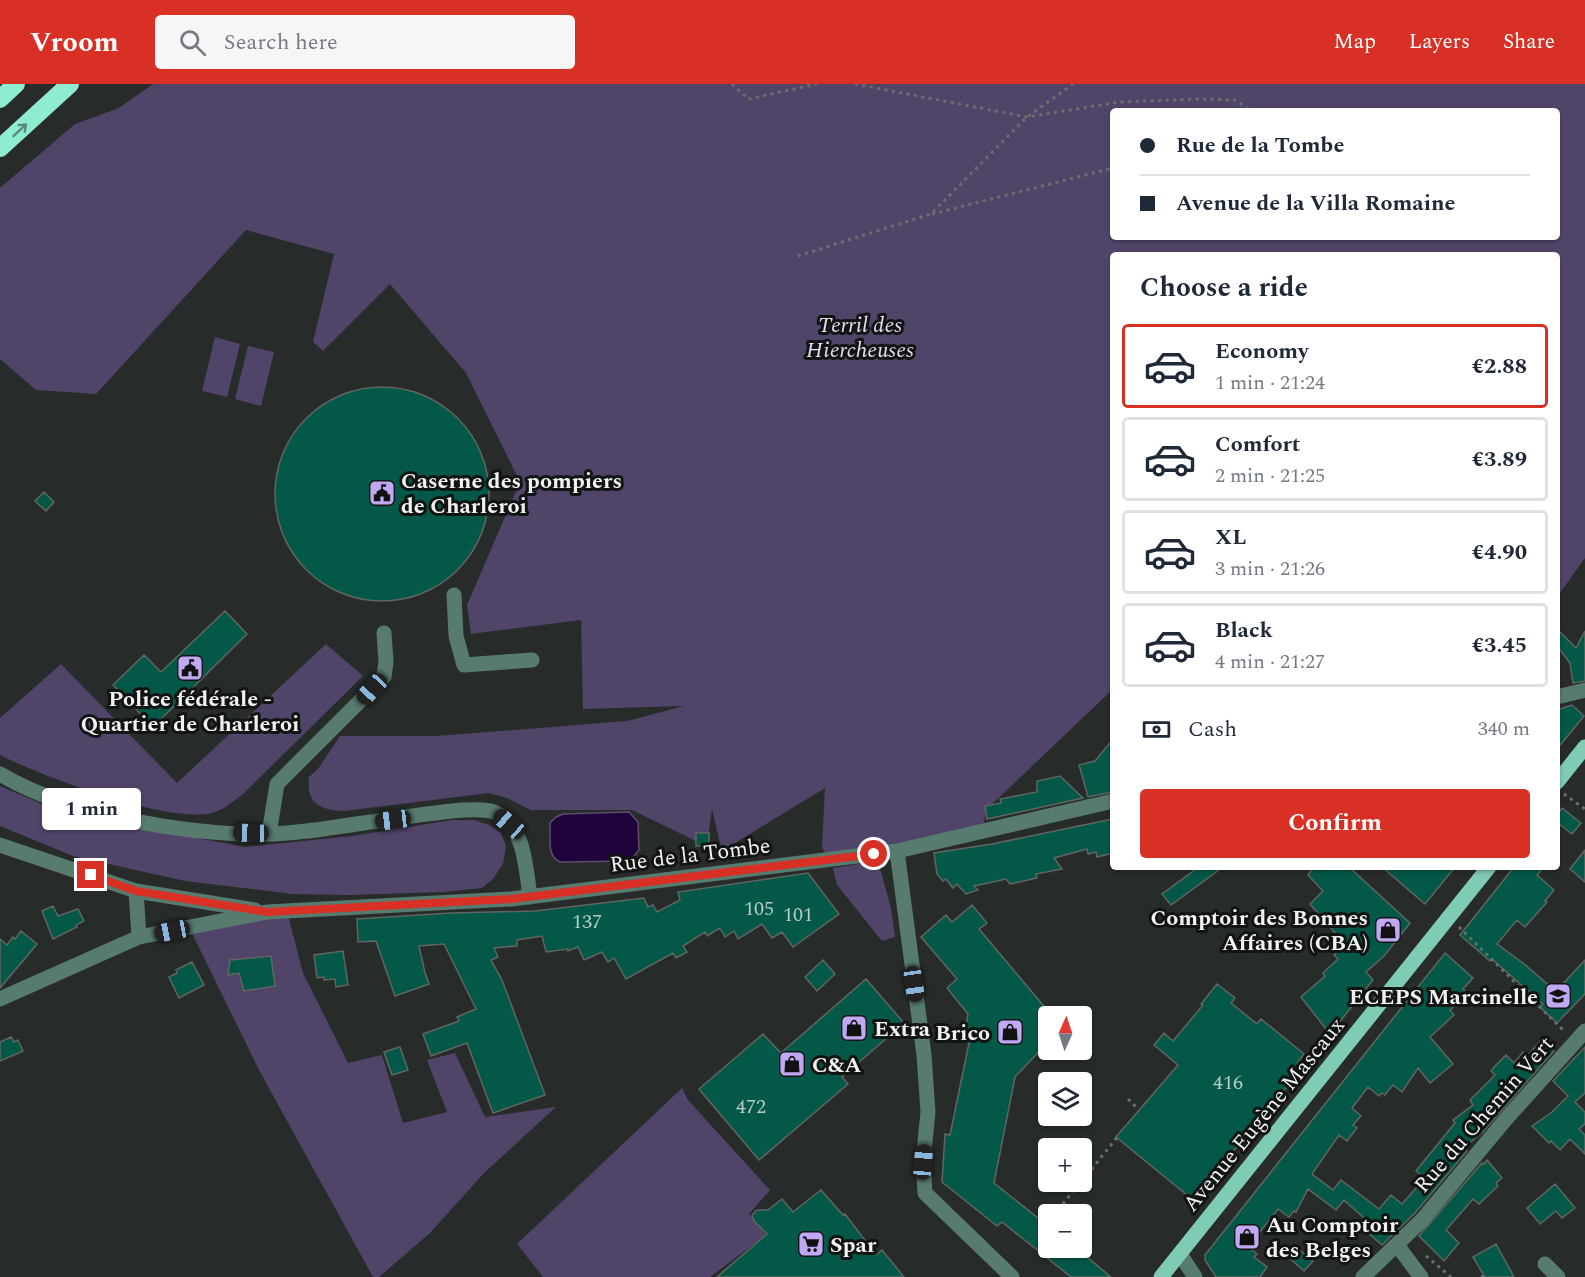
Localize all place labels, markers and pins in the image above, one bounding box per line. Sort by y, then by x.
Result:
place label: Caserne des pompiers de Charleroi [401,465,622,523]
public building icon: Caserne des pompiers de Charleroi [367,478,397,508]
public building icon: Police fédérale - Quartier de Charleroi [175,653,205,683]
place label: Police fédérale - Quartier de Charleroi [81,683,299,741]
place label: Comptoir des Bonnes Affaires (CBA) [1150,902,1368,960]
shop icon: Comptoir des Bonnes Affaires (CBA) [1373,915,1403,945]
place label: ECEPS Marcinelle [1349,981,1538,1014]
school or university icon: ECEPS Marcinelle [1543,981,1573,1011]
shop icon: Extra [839,1013,869,1043]
place label: Extra [874,1013,931,1046]
place label: Brico [935,1017,990,1050]
shop icon: Brico [995,1017,1025,1047]
shop icon: C&A [777,1049,807,1079]
place label: C&A [812,1049,862,1082]
place label: Au Comptoir des Belges [1266,1209,1399,1267]
shop icon: Au Comptoir des Belges [1232,1222,1262,1252]
supermarket icon: Spar [796,1229,826,1259]
place label: Spar [830,1229,877,1262]

